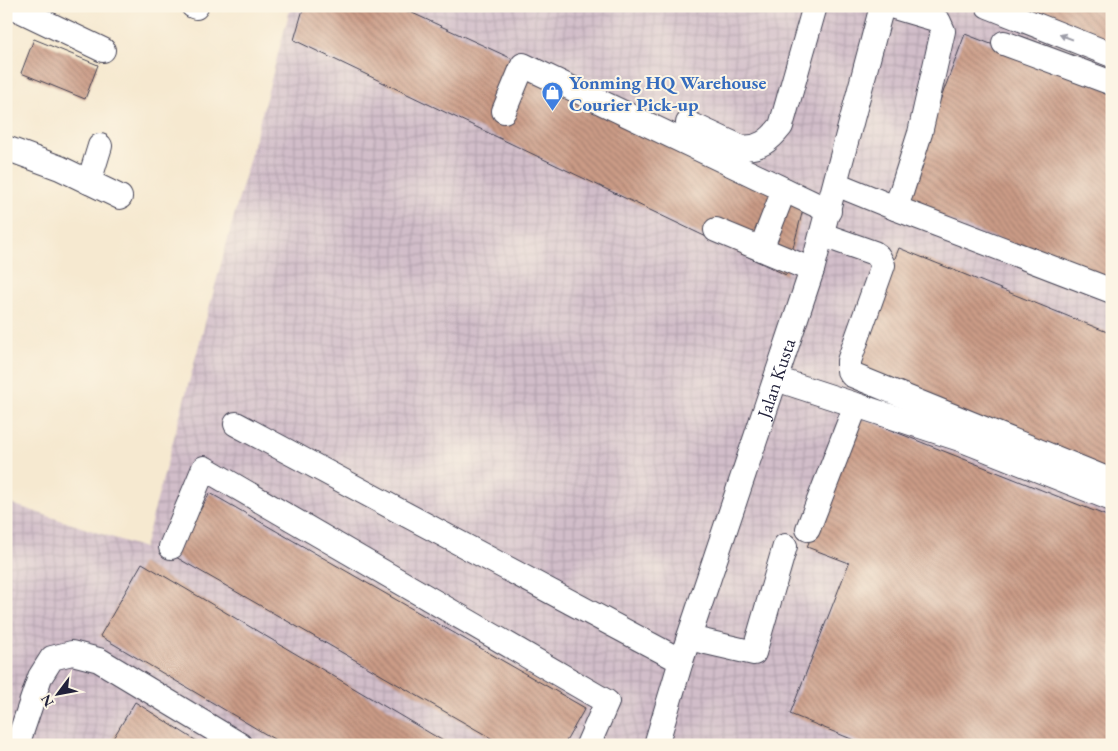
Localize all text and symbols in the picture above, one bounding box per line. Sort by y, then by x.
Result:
one-way arrow [1059,33,1074,40]
place label: Yonming HQ Warehouse Courier Pick-up [569,70,766,117]
shop icon: Yonming HQ Warehouse Courier Pick-up [541,81,565,112]
street label: Jalan Kusta [750,335,801,423]
north arrow [32,668,82,718]
text: N [36,691,58,710]

